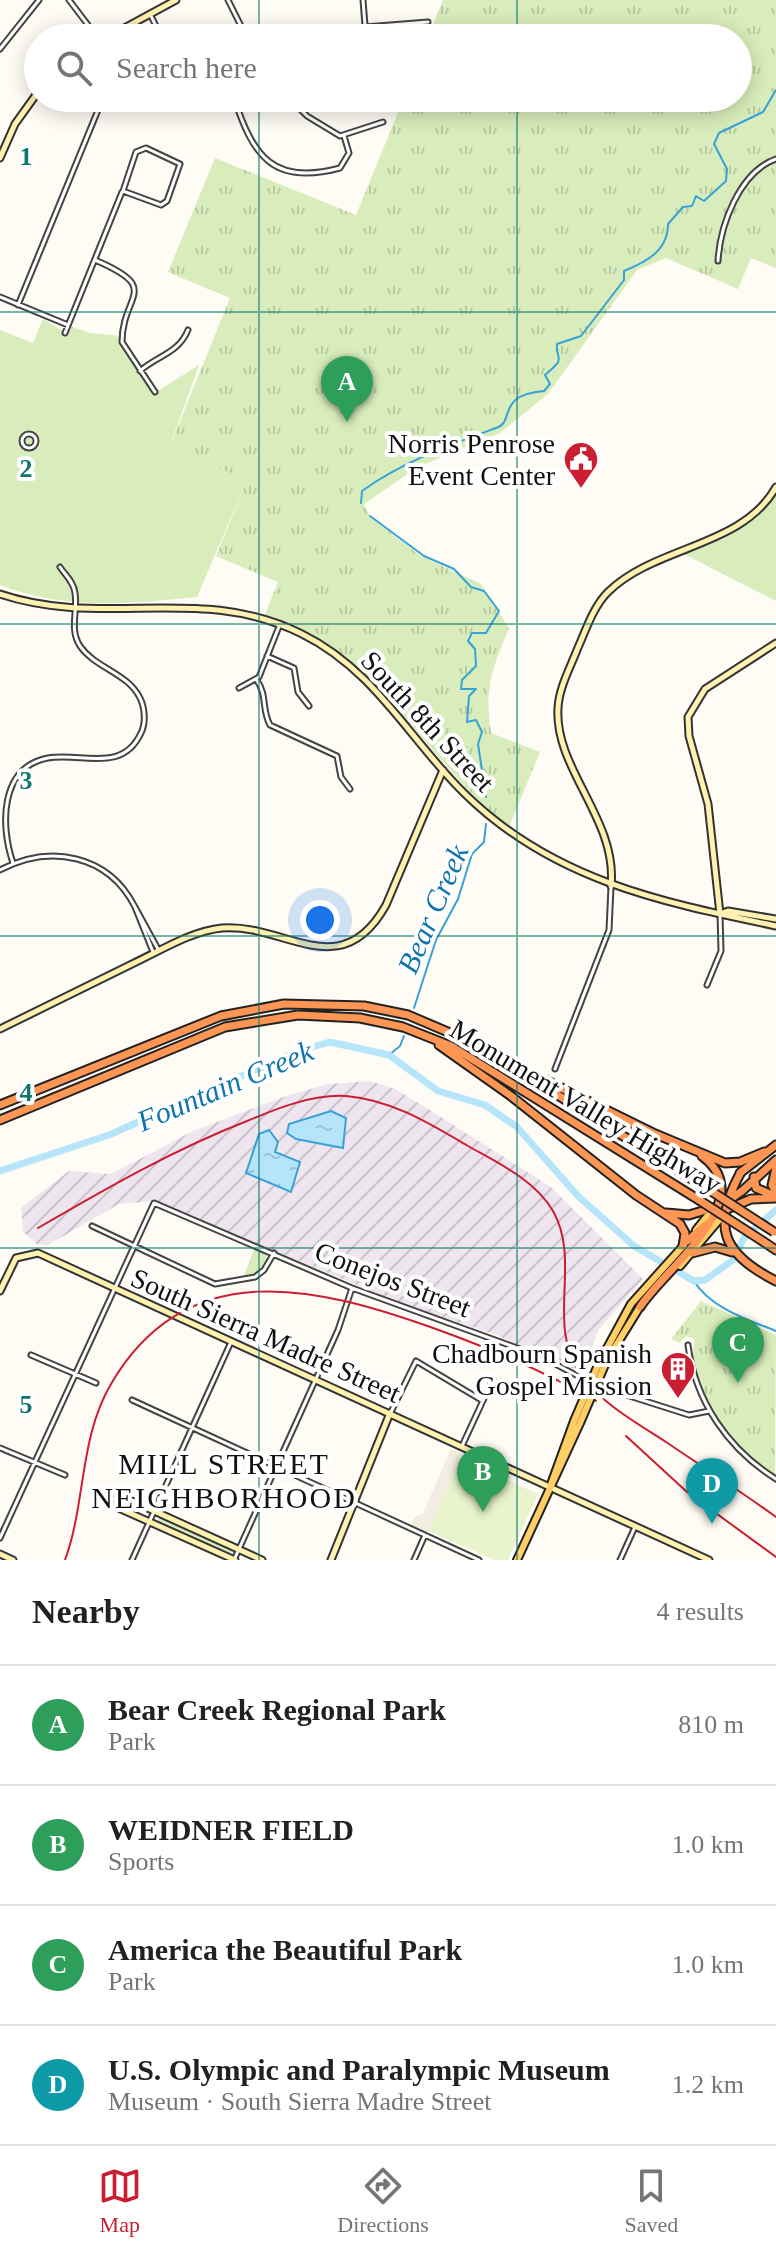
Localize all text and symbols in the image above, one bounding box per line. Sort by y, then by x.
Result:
search box [24,24,752,112]
icon: search [52,46,96,90]
text: Search here [116,51,257,84]
text: 1 [20,142,33,171]
pin: A [321,356,373,422]
place label: Norris Penrose Event Center [388,428,556,491]
public building icon: Norris Penrose Event Center [562,440,600,490]
text: 2 [20,454,33,483]
street label: South 8th Street [355,645,501,798]
text: 3 [20,766,33,795]
water label: Bear Creek [391,839,475,978]
your location [300,900,340,940]
street label: Monument Valley Highway [445,1013,727,1200]
water label: Fountain Creek [131,1033,318,1138]
text: 4 [20,1078,33,1107]
street label: Conejos Street [311,1236,475,1323]
street label: South Sierra Madre Street [126,1262,405,1409]
pin: C [712,1317,764,1383]
place label: Chadbourn Spanish Gospel Mission [432,1338,652,1401]
building icon: Chadbourn Spanish Gospel Mission [659,1350,697,1400]
text: 5 [20,1390,33,1419]
pin: B [457,1446,509,1512]
district label: MILL STREET NEIGHBORHOOD [91,1447,357,1514]
pin: D [686,1458,738,1524]
text: Nearby [32,1593,140,1630]
text: 4 results [657,1597,744,1626]
text: Bear Creek Regional Park [108,1693,446,1726]
text: A [49,1710,67,1739]
text: 810 m [678,1710,744,1739]
text: Park [108,1727,156,1756]
text: WEIDNER FIELD [108,1813,354,1846]
text: B [49,1830,67,1859]
text: 1.0 km [672,1830,744,1859]
text: Sports [108,1847,174,1876]
text: America the Beautiful Park [108,1933,462,1966]
text: C [49,1950,67,1979]
text: 1.0 km [672,1950,744,1979]
text: Park [108,1967,156,1996]
text: U.S. Olympic and Paralympic Museum [108,2053,610,2086]
text: D [49,2070,67,2099]
text: 1.2 km [672,2070,744,2099]
text: Museum · South Sierra Madre Street [108,2087,491,2116]
tab: Map [98,2164,142,2238]
tab: Directions [337,2164,429,2238]
tab: Saved [624,2164,678,2238]

